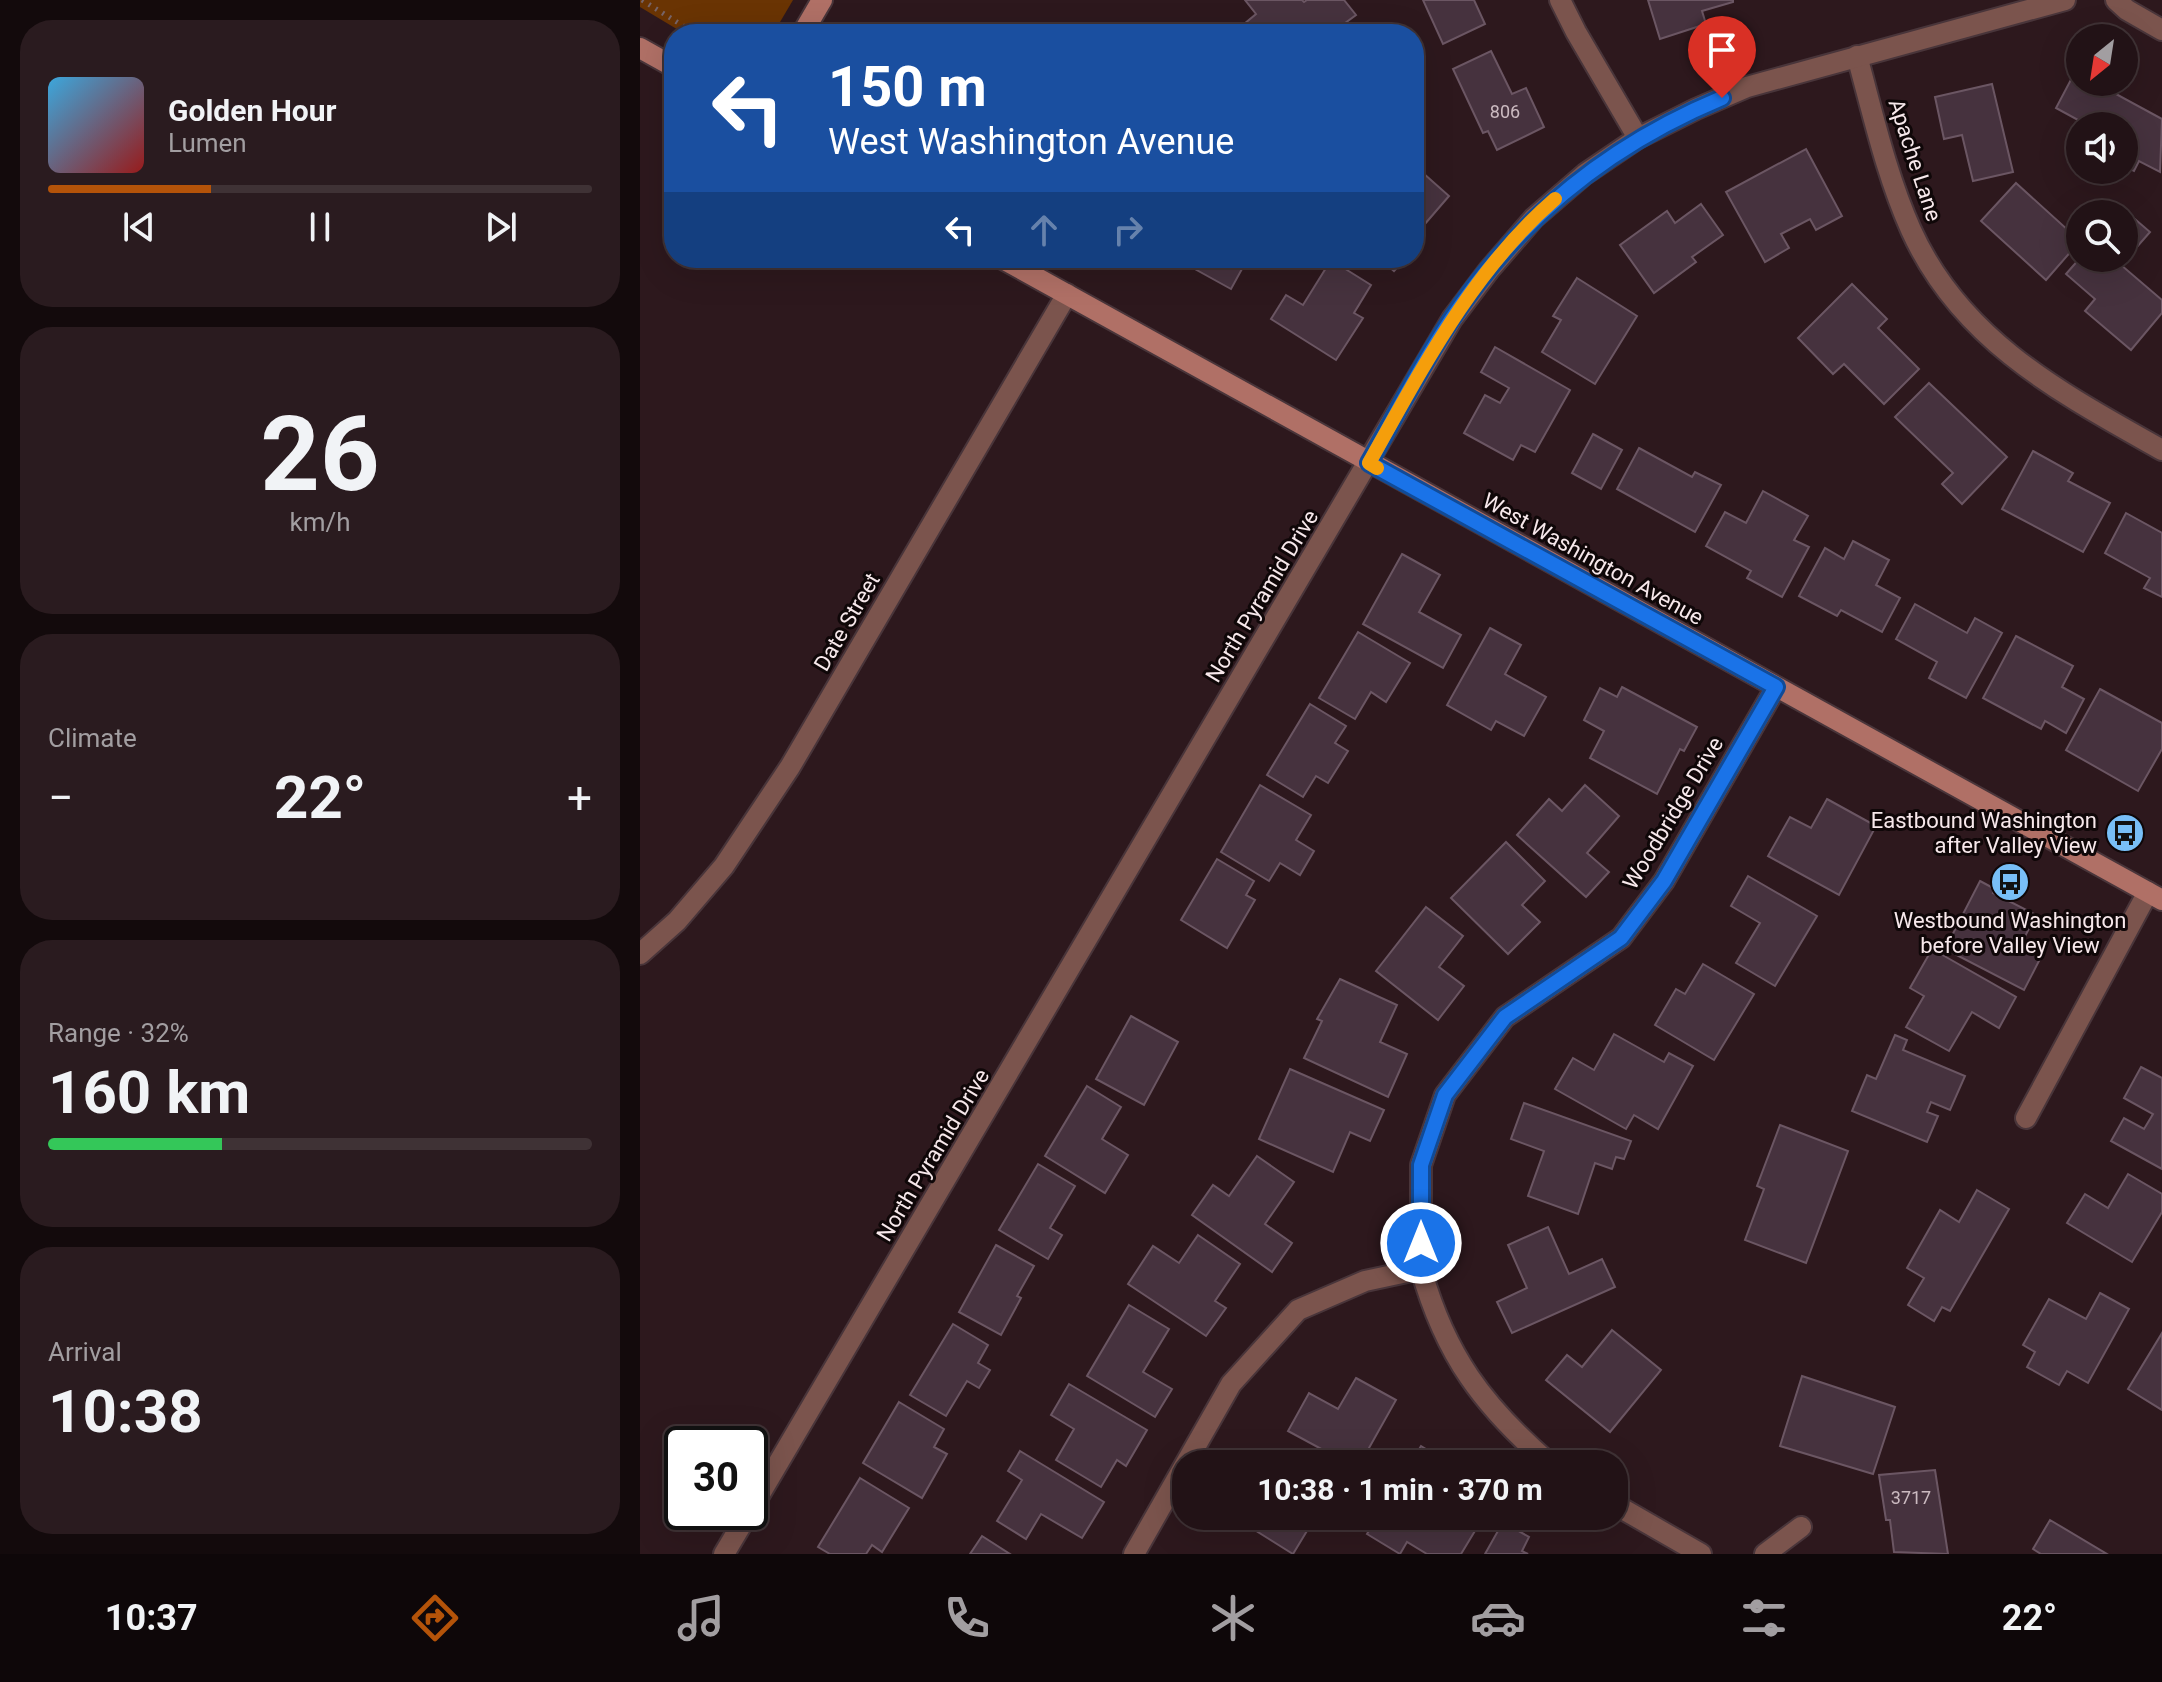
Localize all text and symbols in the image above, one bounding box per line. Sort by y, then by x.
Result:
pin [1688,16,1756,98]
north arrow [2066,24,2138,96]
map controls [2066,24,2138,272]
icon: arrive [1700,28,1744,72]
text: 150 m [828,54,987,120]
icon: left [696,56,800,160]
text: Golden Hour [168,93,337,128]
street label: Apache Lane [1883,96,1947,224]
house number: 806 [1490,101,1520,122]
button: sound [2066,112,2138,184]
text: West Washington Avenue [828,121,1234,163]
text: Lumen [168,128,247,158]
button: search [2066,200,2138,272]
icon: previous [117,205,161,249]
icon: pause [298,205,342,249]
icon: next [479,205,523,249]
icon: left [938,208,982,252]
icon: ahead [1022,208,1066,252]
icon: right [1106,208,1150,252]
text: 26 [260,394,380,515]
street label: West Washington Avenue [1478,488,1708,630]
street label: North Pyramid Drive [1201,505,1323,687]
text: km/h [289,507,351,537]
street label: Date Street [809,569,885,675]
text: Climate [48,723,137,753]
street label: Woodbridge Drive [1618,732,1728,894]
text: 22° [274,762,366,833]
text: − [48,772,73,824]
text: + [567,772,592,824]
place label: Eastbound Washington after Valley View [1871,808,2097,858]
bus stop icon: Eastbound Washington after Valley View [2104,812,2146,854]
bus stop icon: Westbound Washington before Valley View [1989,861,2031,903]
place label: Westbound Washington before Valley View [1894,908,2126,958]
text: Range · 32% [48,1018,189,1048]
text: 160 km [48,1057,250,1128]
street label: North Pyramid Drive [872,1064,994,1246]
position arrow [1379,1201,1463,1285]
text: Arrival [48,1337,122,1367]
text: 10:38 [48,1376,203,1447]
speed limit sign: 30 [664,1426,768,1530]
text: 10:38 · 1 min · 370 m [1257,1472,1543,1507]
house number: 3717 [1891,1487,1931,1508]
icon: directions [407,1590,463,1646]
icon: music [673,1590,729,1646]
icon: phone [939,1590,995,1646]
icon: climate [1205,1590,1261,1646]
icon: car [1470,1590,1526,1646]
icon: filters [1736,1590,1792,1646]
text: 10:37 [105,1597,198,1639]
text: 22° [2002,1597,2057,1639]

